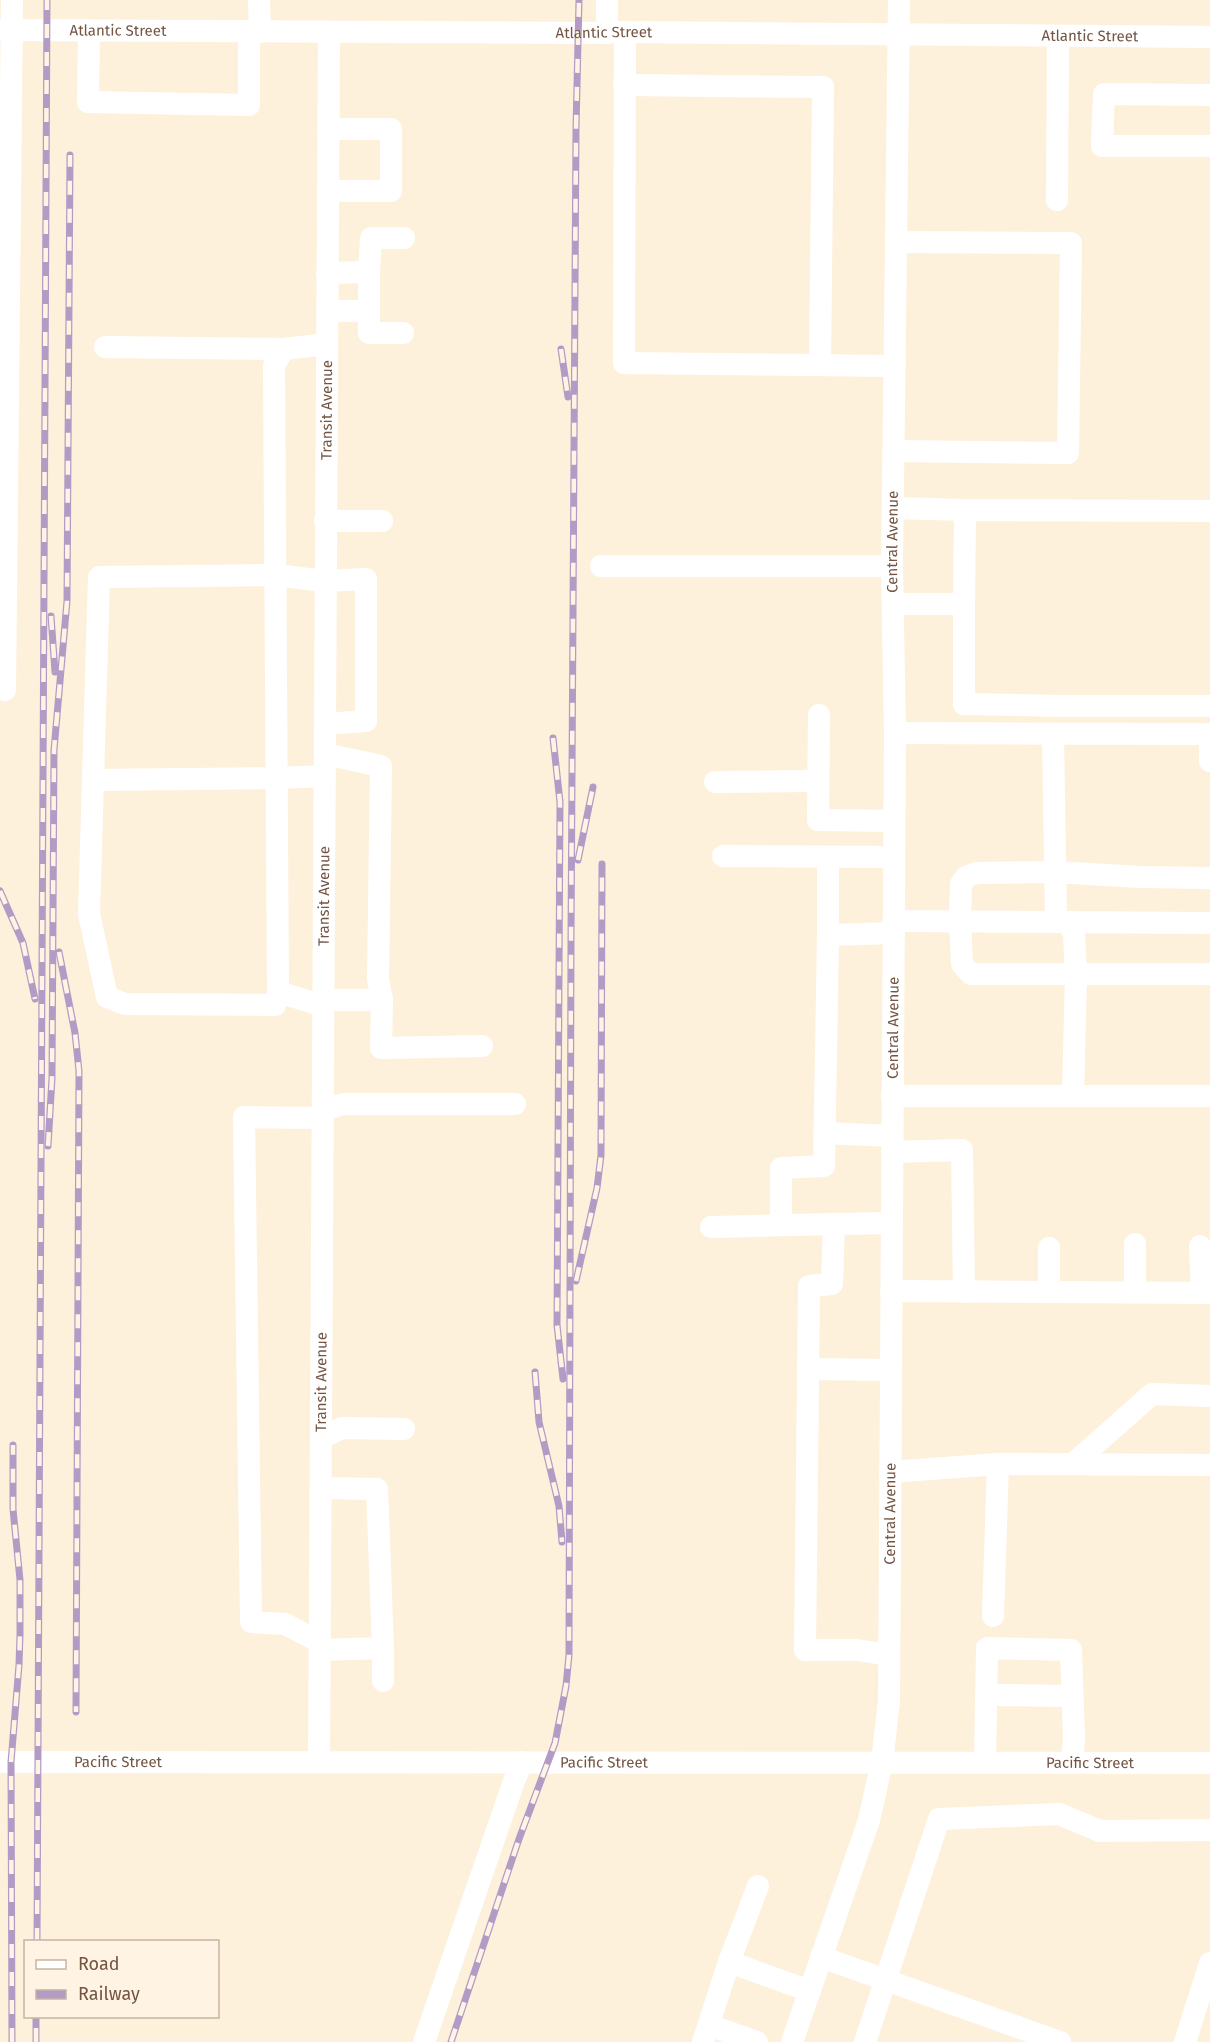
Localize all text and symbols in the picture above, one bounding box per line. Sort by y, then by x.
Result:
street label: Atlantic Street [70,21,167,40]
street label: Atlantic Street [556,23,653,42]
street label: Atlantic Street [1042,27,1139,45]
street label: Transit Avenue [318,360,336,460]
street label: Central Avenue [883,491,902,593]
street label: Transit Avenue [315,846,333,946]
street label: Central Avenue [884,977,902,1079]
street label: Transit Avenue [312,1332,330,1432]
street label: Central Avenue [881,1463,899,1565]
street label: Pacific Street [74,1753,163,1771]
street label: Pacific Street [560,1753,649,1772]
street label: Pacific Street [1046,1754,1135,1772]
legend [24,1940,219,2018]
text: Road [78,1953,120,1975]
text: Railway [78,1983,140,2005]

